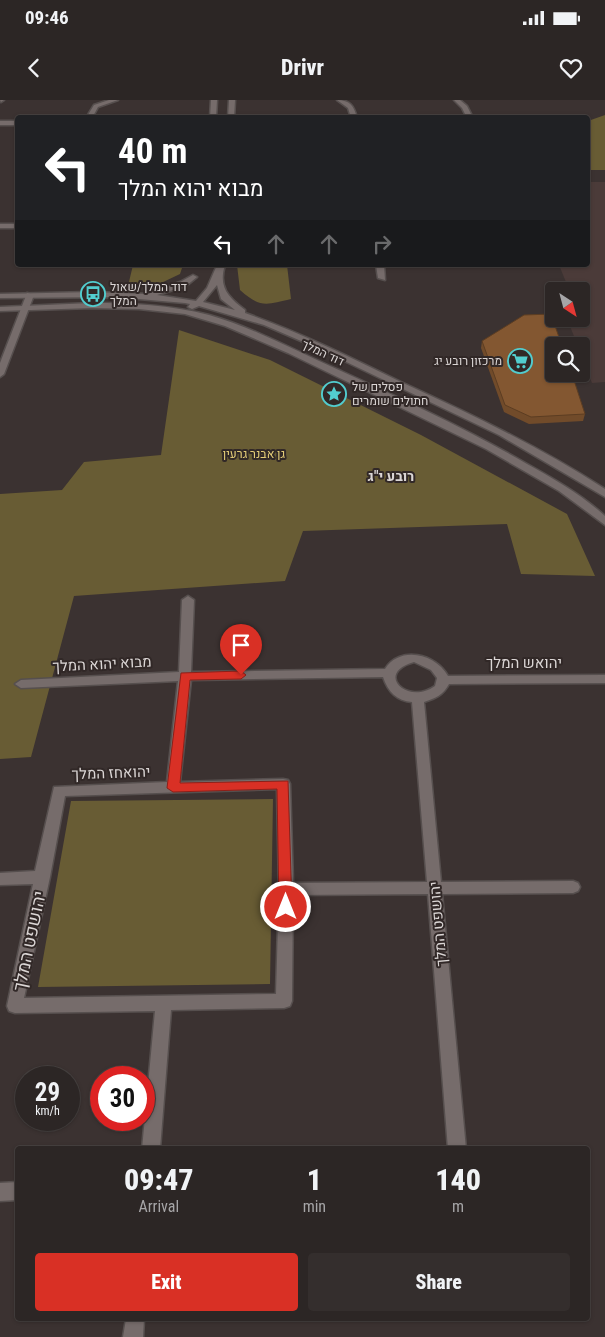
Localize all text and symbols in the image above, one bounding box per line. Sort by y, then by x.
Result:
text: 09:46 [25,6,69,29]
icon: back [20,54,48,82]
icon: heart [557,54,585,82]
text: Drivr [281,55,324,80]
text: 40 m [118,131,187,172]
icon: left [35,135,100,200]
text: מבוא יהוא המלך [118,176,264,201]
icon: left [209,230,237,258]
icon: ahead [262,230,290,258]
icon: ahead [315,230,343,258]
icon: right [368,230,396,258]
place label: דוד המלך/שאול המלך [110,280,187,308]
bus stop icon: דוד המלך/שאול המלך [80,281,106,307]
north arrow [545,282,590,328]
map controls [545,282,590,382]
street label: דוד המלך [299,337,347,369]
button: search [545,337,590,382]
supermarket icon: מרכזון רובע יג [507,348,533,374]
place label: מרכזון רובע יג [434,354,502,368]
place label: פסלים של חתולים שומרים [352,380,428,408]
place icon: פסלים של חתולים שומרים [321,381,347,407]
park label: גן אבנר גרעין [223,447,286,461]
district label: רובע י"ג [368,468,414,484]
pin [220,624,262,675]
icon: arrive [227,631,255,659]
street label: מבוא יהוא המלך [52,652,152,676]
street label: יהואש המלך [486,654,562,672]
street label: יהואחז המלך [71,763,151,783]
position arrow [259,880,311,932]
street label: יהושפט המלך [425,881,451,967]
street label: יהושפט המלך [8,889,50,993]
speed limit sign: 30 [90,1066,155,1131]
text: 29 [35,1078,60,1107]
text: km/h [35,1104,60,1118]
text: 09:47 [124,1162,194,1197]
text: 1 [307,1162,322,1197]
text: 140 [435,1162,481,1197]
text: Arrival [138,1197,179,1216]
text: min [303,1197,326,1216]
text: m [452,1197,464,1216]
button: Exit [35,1253,298,1311]
button: Share [308,1253,570,1311]

